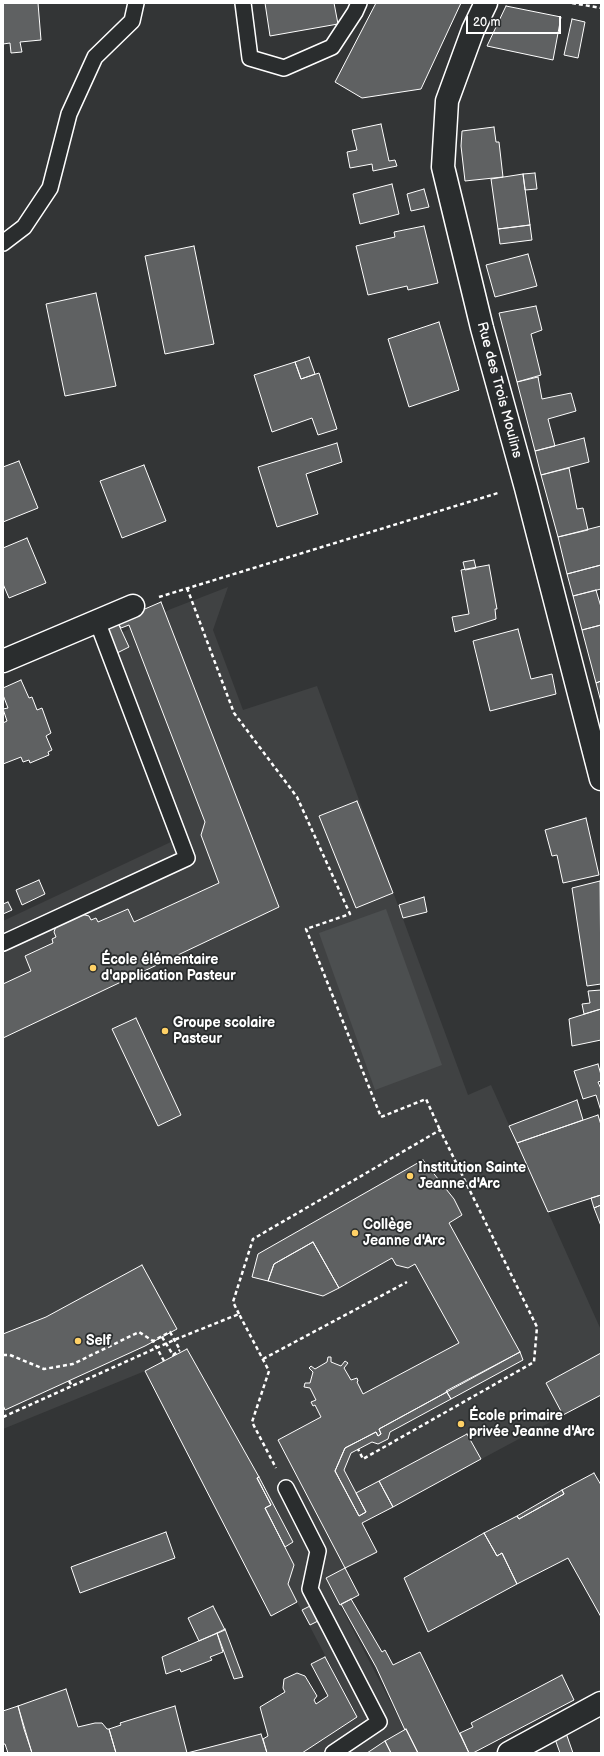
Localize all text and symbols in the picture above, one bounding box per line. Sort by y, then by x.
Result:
scale bar [468,8,563,34]
text: 20 m [473,15,500,30]
street label: Rue des Trois Moulins [473,320,525,460]
place label: École élémentaire d'application Pasteur [101,952,236,984]
marker: École élémentaire d'application Pasteur [88,963,98,973]
place label: Groupe scolaire Pasteur [173,1015,275,1048]
marker: Groupe scolaire Pasteur [160,1026,170,1036]
place label: Institution Sainte Jeanne d'Arc [418,1160,526,1192]
marker: Institution Sainte Jeanne d'Arc [405,1171,415,1181]
place label: Collège Jeanne d'Arc [363,1217,445,1250]
marker: Collège Jeanne d'Arc [350,1228,360,1238]
place label: Self [86,1333,111,1349]
marker: Self [73,1336,83,1346]
place label: École primaire privée Jeanne d'Arc [469,1408,595,1440]
marker: École primaire privée Jeanne d'Arc [456,1419,466,1429]

